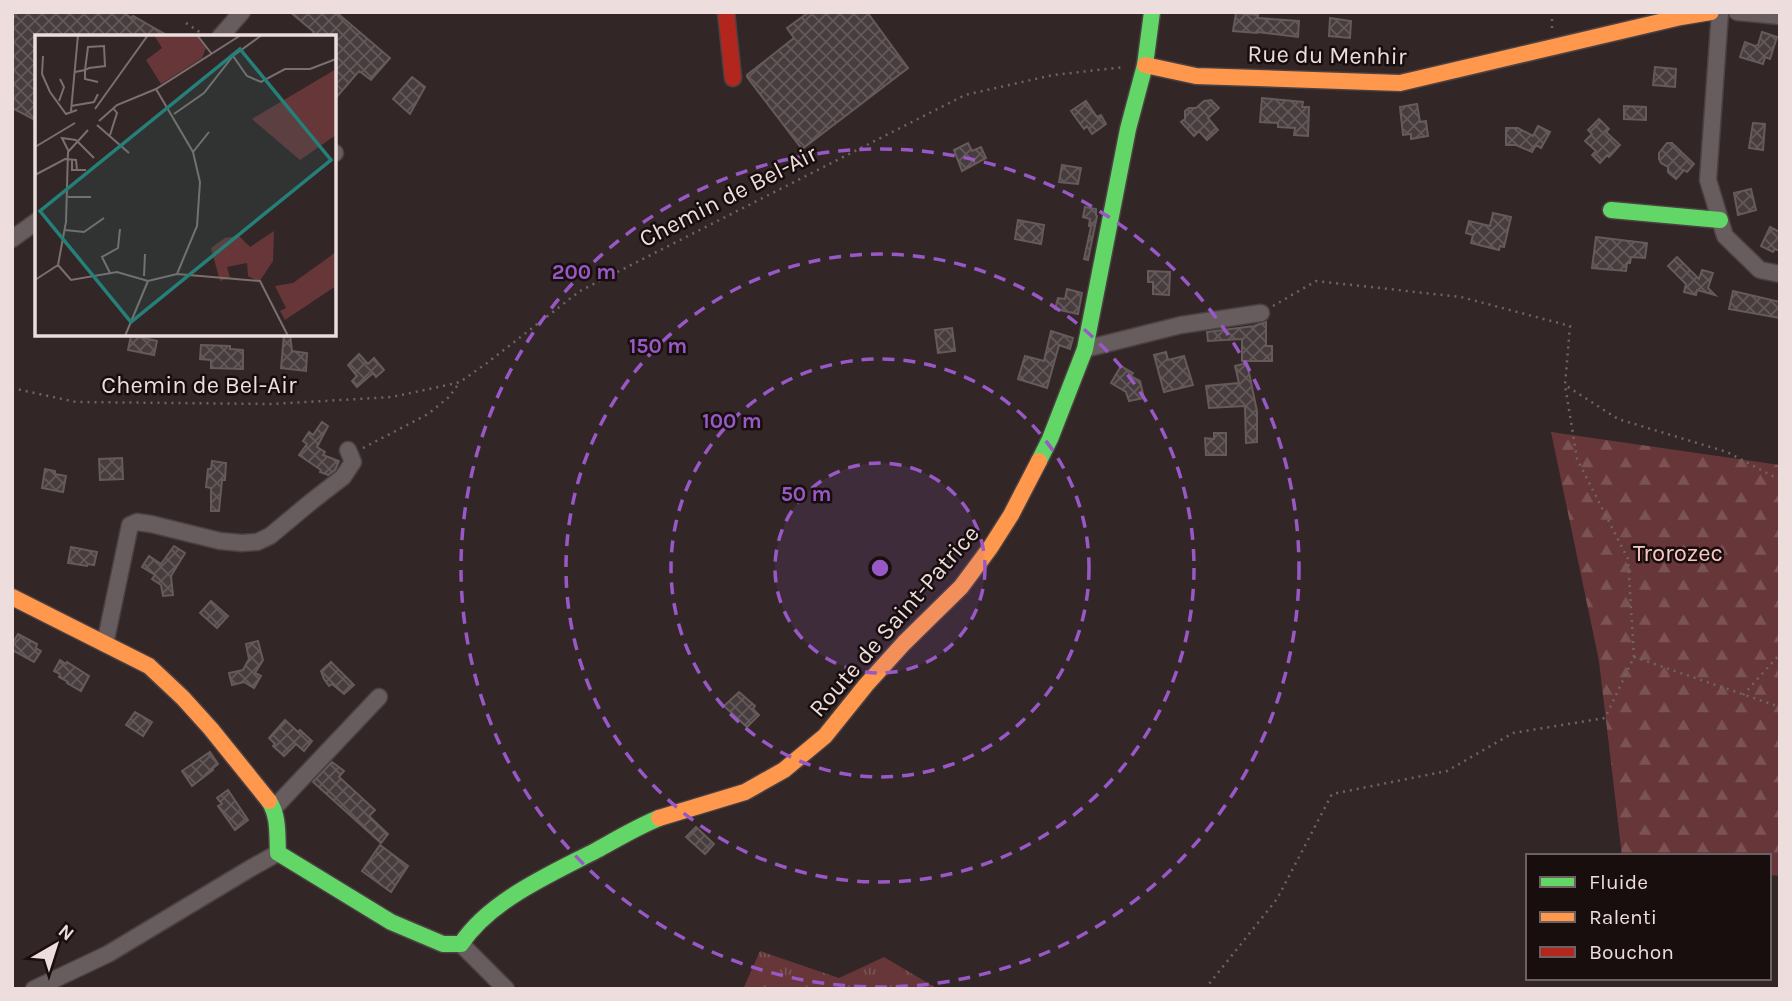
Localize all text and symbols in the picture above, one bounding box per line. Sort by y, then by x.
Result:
inset map [35,35,336,336]
street label: Rue du Menhir [1247,40,1407,70]
street label: Chemin de Bel-Air [635,139,822,253]
text: 200 m [552,260,616,284]
text: 150 m [629,334,687,358]
street label: Chemin de Bel-Air [101,371,297,399]
text: 100 m [702,409,762,433]
text: 50 m [781,482,831,506]
street label: Route de Saint-Patrice [803,520,985,722]
park label: Trorozec [1633,539,1723,567]
centre of rings [868,556,892,580]
legend [1526,854,1771,980]
text: Fluide [1589,870,1648,894]
text: Ralenti [1589,905,1657,929]
north arrow [21,910,91,980]
text: N [54,920,78,945]
text: Bouchon [1589,940,1674,964]

